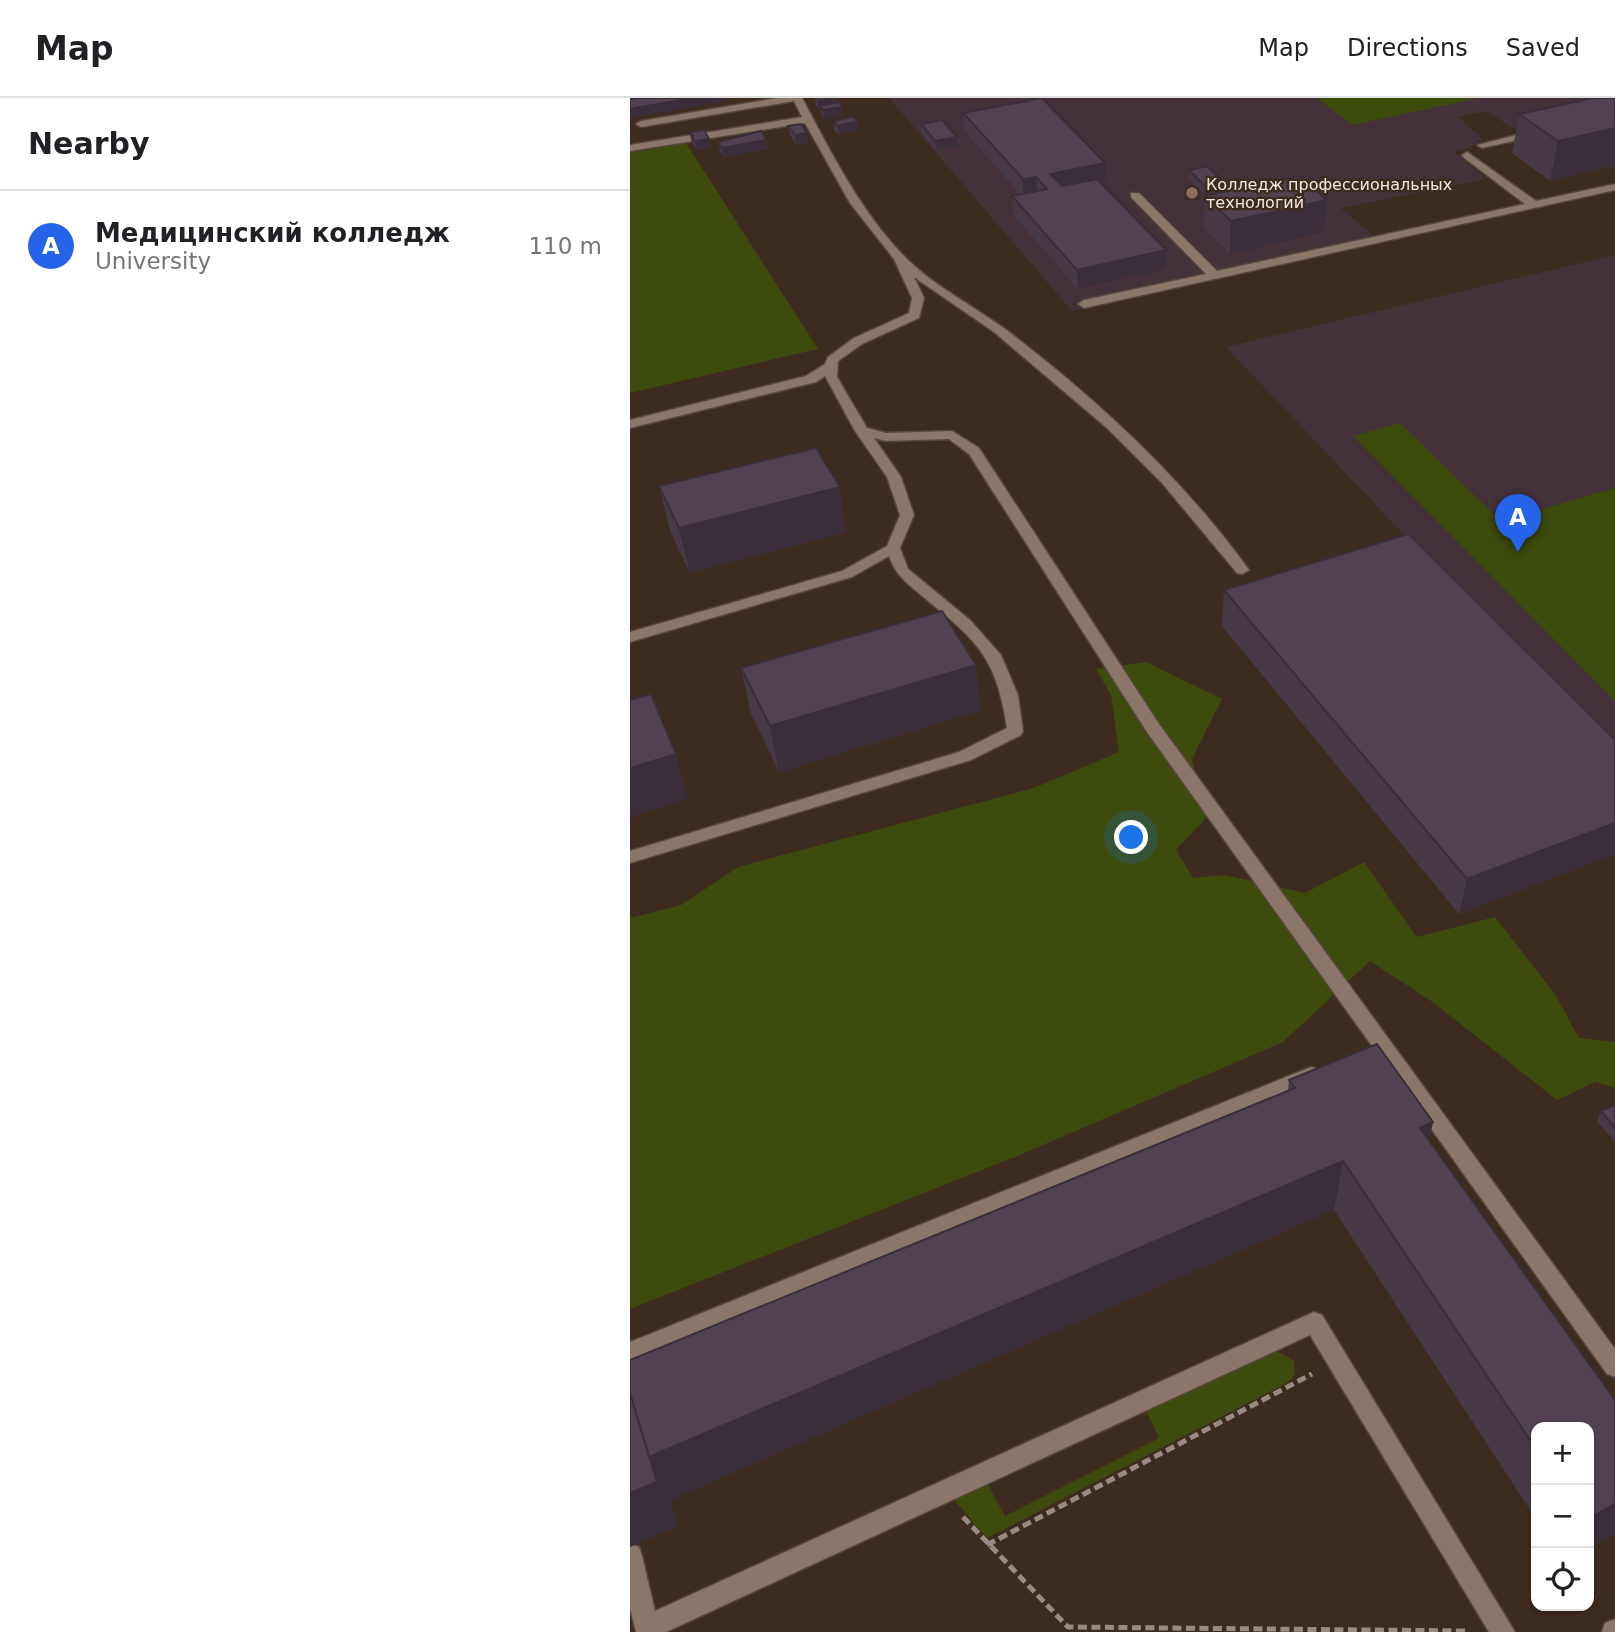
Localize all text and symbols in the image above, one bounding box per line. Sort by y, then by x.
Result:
text: Map [35,29,114,68]
text: Map [1258,34,1309,62]
text: Directions [1347,34,1468,62]
text: Saved [1506,34,1580,62]
text: Nearby [28,126,150,161]
place label: Колледж профессиональных технологий [1206,175,1452,212]
marker: Колледж профессиональных технологий [1184,185,1200,201]
text: Медицинский колледж [95,218,450,248]
text: A [42,233,60,259]
text: 110 m [528,233,602,259]
text: University [95,248,211,274]
pin: A [1495,494,1541,552]
your location [1114,820,1148,854]
map controls [1531,1422,1594,1611]
button: + [1531,1422,1594,1485]
button: − [1531,1485,1594,1548]
button: locate [1531,1548,1594,1611]

